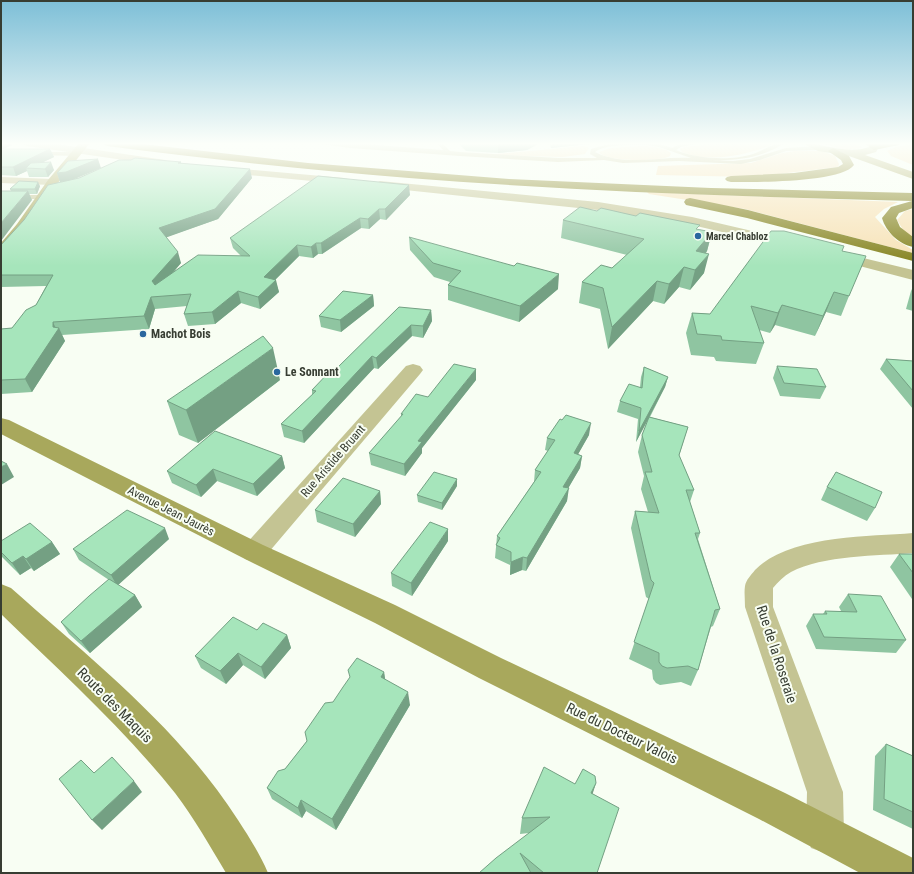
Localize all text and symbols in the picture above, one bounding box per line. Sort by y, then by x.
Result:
marker: Marcel Chabloz [693,231,703,241]
place label: Marcel Chabloz [706,231,768,242]
place label: Machot Bois [151,327,211,341]
marker: Machot Bois [138,329,148,339]
place label: Le Sonnant [285,365,339,379]
marker: Le Sonnant [272,367,282,377]
street label: Rue Aristide Bruant [298,422,368,500]
street label: Avenue Jean Jaurès [125,483,217,539]
street label: Rue de la Roseraie [754,603,800,705]
street label: Route des Maquis [74,664,156,746]
street label: Rue du Docteur Valois [564,699,680,767]

